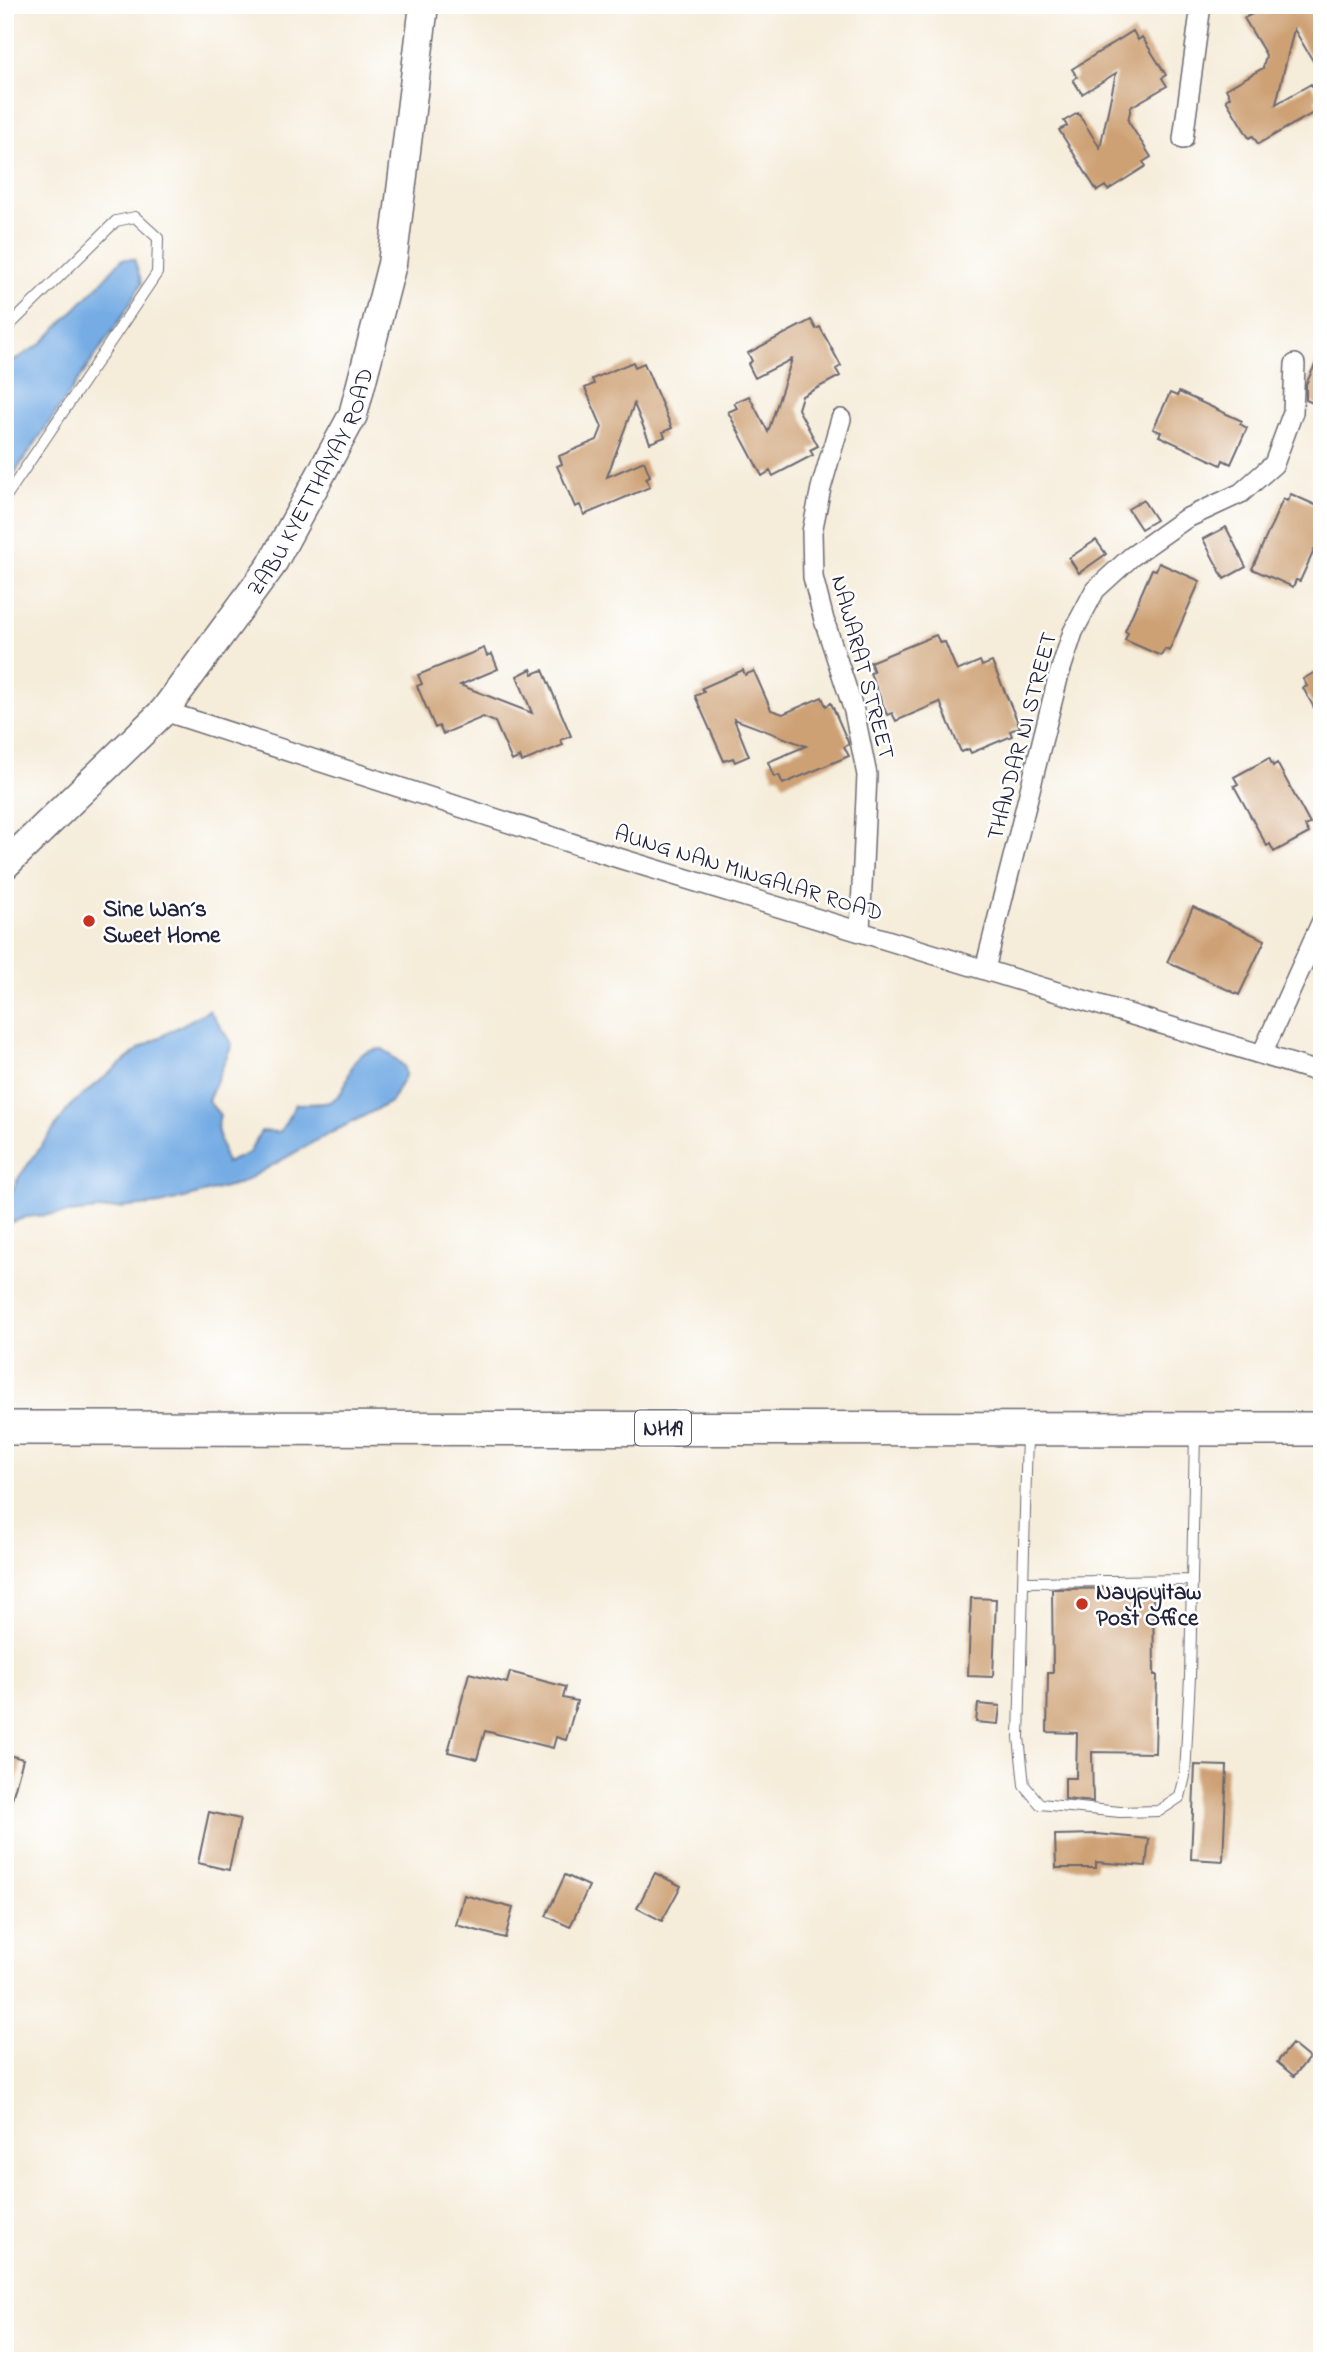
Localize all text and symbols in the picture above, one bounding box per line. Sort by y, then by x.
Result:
street label: ZABU KYETTHAYAY ROAD [240,365,383,604]
street label: NAWARAT STREET [821,572,902,763]
street label: THANDAR NI STREET [980,629,1067,844]
street label: AUNG NAN MINGALAR ROAD [610,818,887,931]
place label: Sine Wan´s Sweet Home [103,894,221,953]
marker: Sine Wan´s Sweet Home [81,913,97,929]
road number: NH19 [635,1410,691,1446]
place label: Naypyitaw Post Office [1096,1577,1201,1636]
marker: Naypyitaw Post Office [1074,1596,1090,1612]

